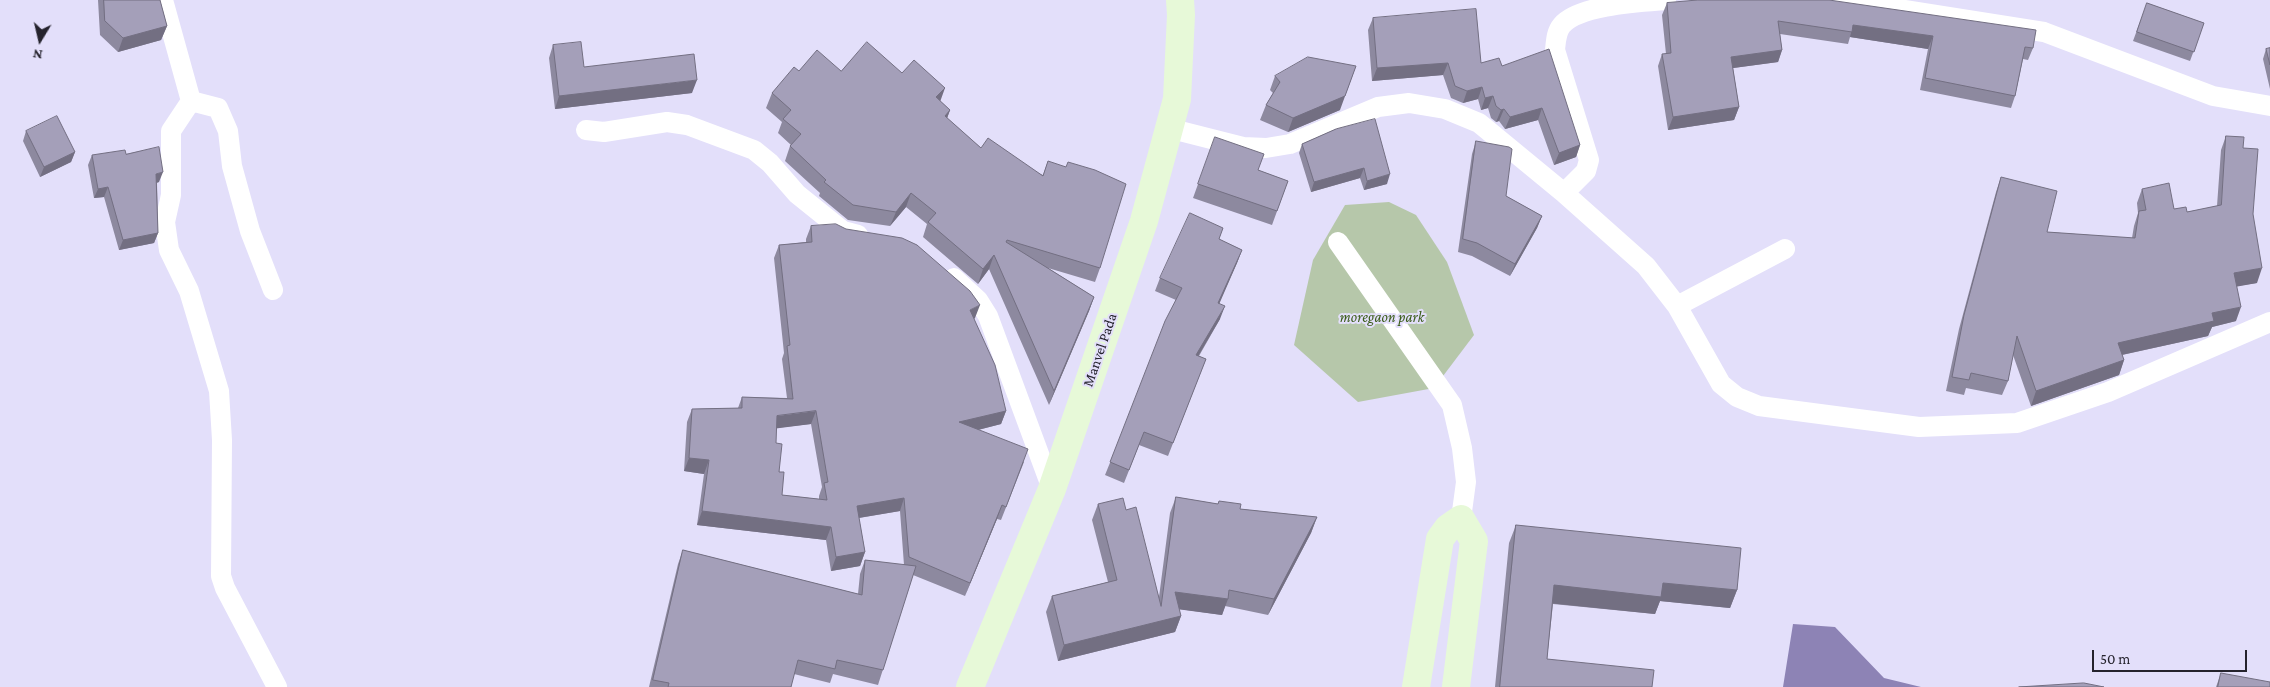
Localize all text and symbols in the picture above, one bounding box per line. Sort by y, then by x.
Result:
north arrow [15,15,65,65]
text: N [32,46,44,63]
park label: moregaon park [1340,308,1424,326]
street label: Manvel Pada [1079,311,1121,389]
scale bar [2095,640,2250,672]
text: 50 m [2100,651,2130,667]

